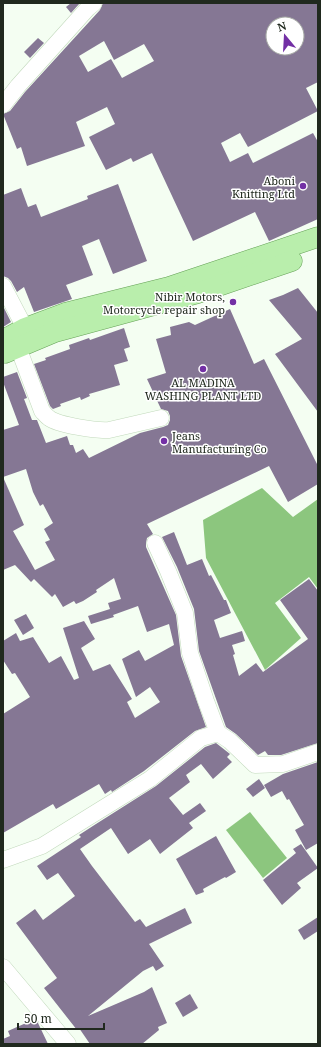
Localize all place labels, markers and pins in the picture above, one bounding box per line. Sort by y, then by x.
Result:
place label: Aboni Knitting Ltd [232,173,295,201]
marker: Aboni Knitting Ltd [298,181,308,191]
place label: Nibir Motors, Motorcycle repair shop [103,289,225,317]
marker: Nibir Motors, Motorcycle repair shop [228,297,238,307]
marker: AL MADINA WASHING PLANT LTD [198,364,208,374]
place label: AL MADINA WASHING PLANT LTD [145,375,261,403]
place label: Jeans Manufacturing Co [171,428,267,456]
marker: Jeans Manufacturing Co [159,436,169,446]

